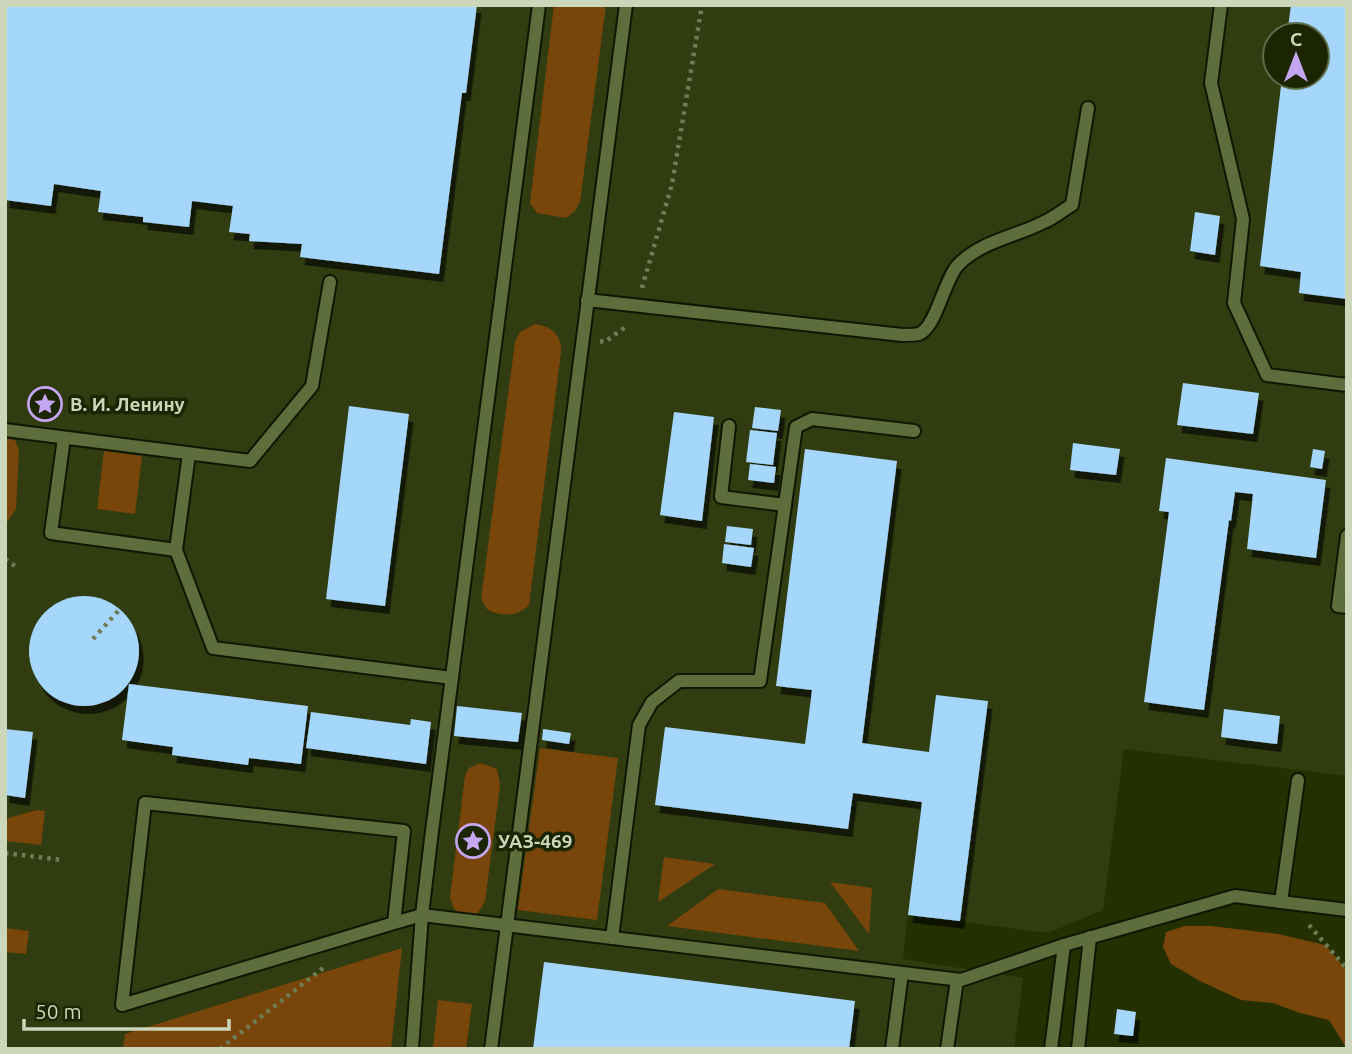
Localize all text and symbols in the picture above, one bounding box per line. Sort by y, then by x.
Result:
north arrow [1261,21,1331,91]
text: С [1290,28,1302,50]
place icon: В. И. Ленину [26,385,64,423]
place label: В. И. Ленину [70,393,185,415]
place icon: УАЗ-469 [454,822,492,860]
place label: УАЗ-469 [498,830,572,852]
scale bar [24,988,229,1032]
text: 50 m [35,999,82,1023]

